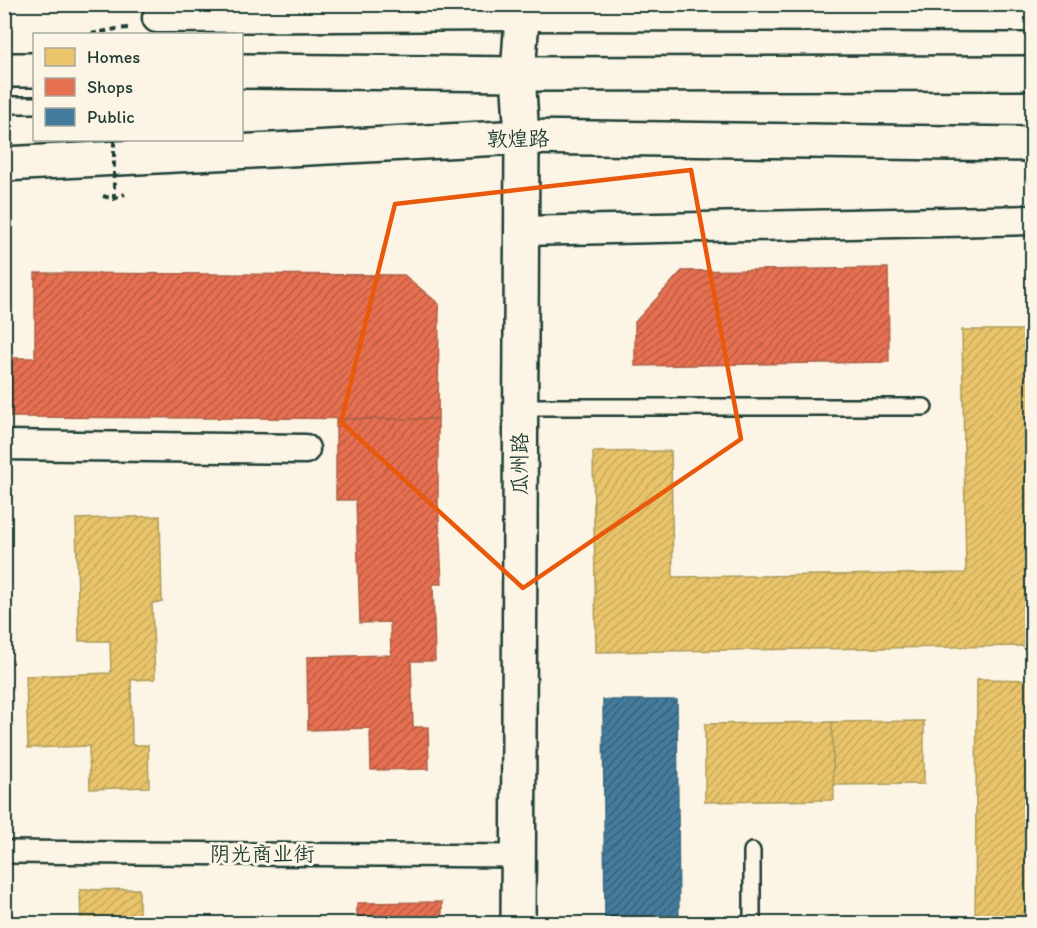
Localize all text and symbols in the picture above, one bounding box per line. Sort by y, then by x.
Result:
legend [33,33,243,141]
text: Homes [87,46,140,68]
text: Shops [87,76,133,98]
text: Public [87,106,135,128]
street label: 敦煌路 [486,125,550,152]
street label: 瓜州路 [507,433,532,496]
street label: 阴光商业街 [210,841,315,866]

